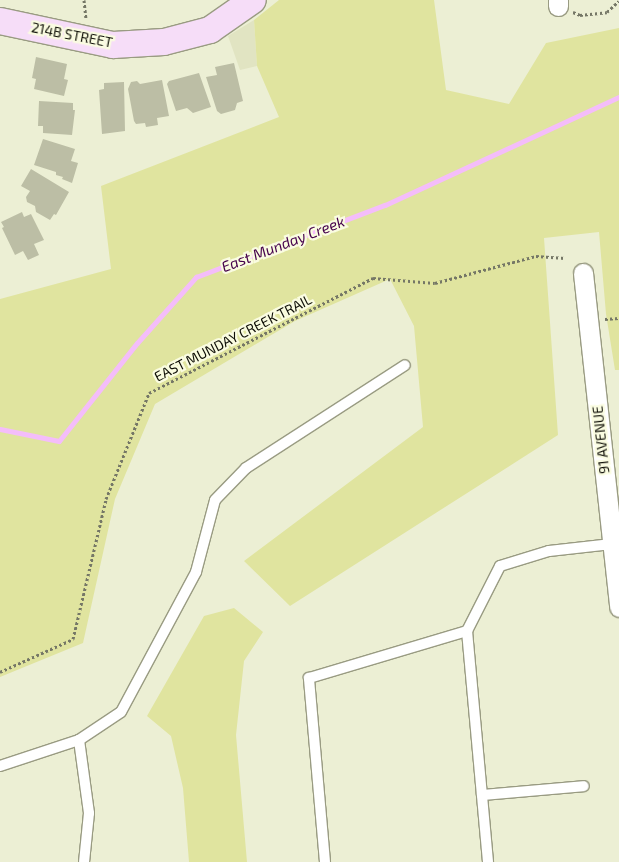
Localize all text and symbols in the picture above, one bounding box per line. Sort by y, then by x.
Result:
street label: 214B STREET [30,19,114,51]
water label: East Munday Creek [219,212,347,276]
street label: EAST MUNDAY CREEK TRAIL [151,291,315,385]
street label: 91 AVENUE [589,405,613,475]

